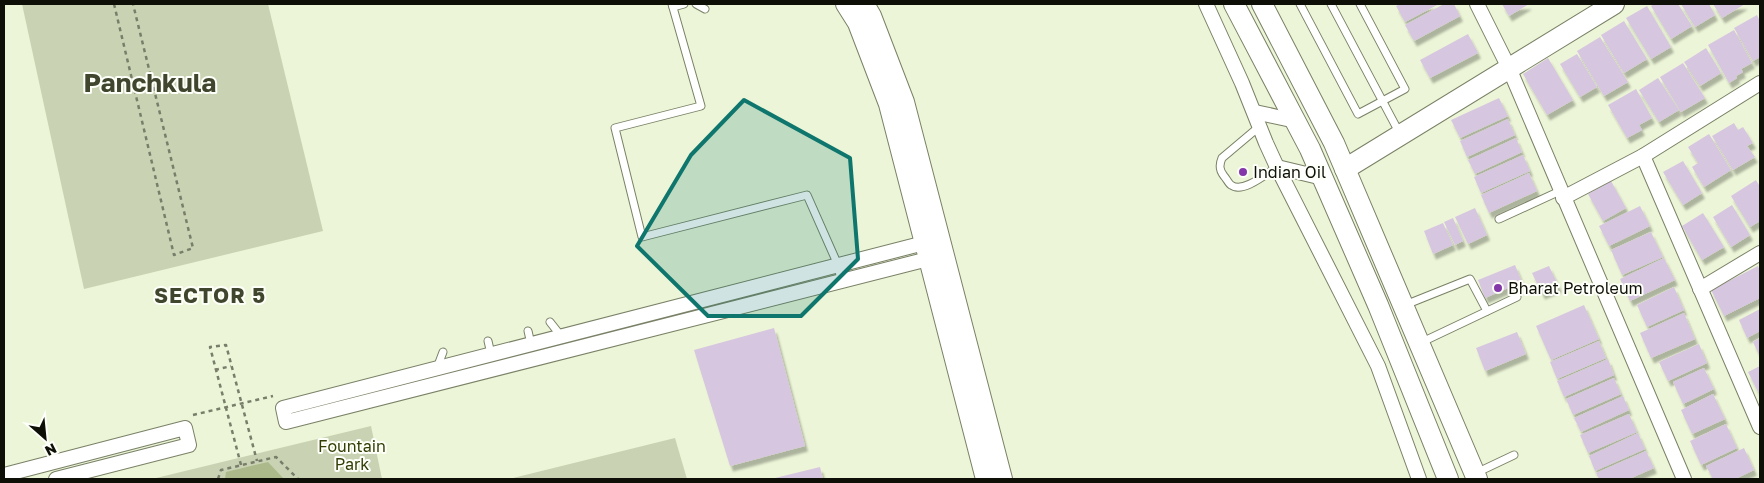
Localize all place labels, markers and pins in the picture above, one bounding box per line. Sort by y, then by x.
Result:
place label: Indian Oil [1253,162,1326,182]
marker: Indian Oil [1237,166,1249,178]
place label: Bharat Petroleum [1508,278,1643,298]
marker: Bharat Petroleum [1492,282,1504,294]

